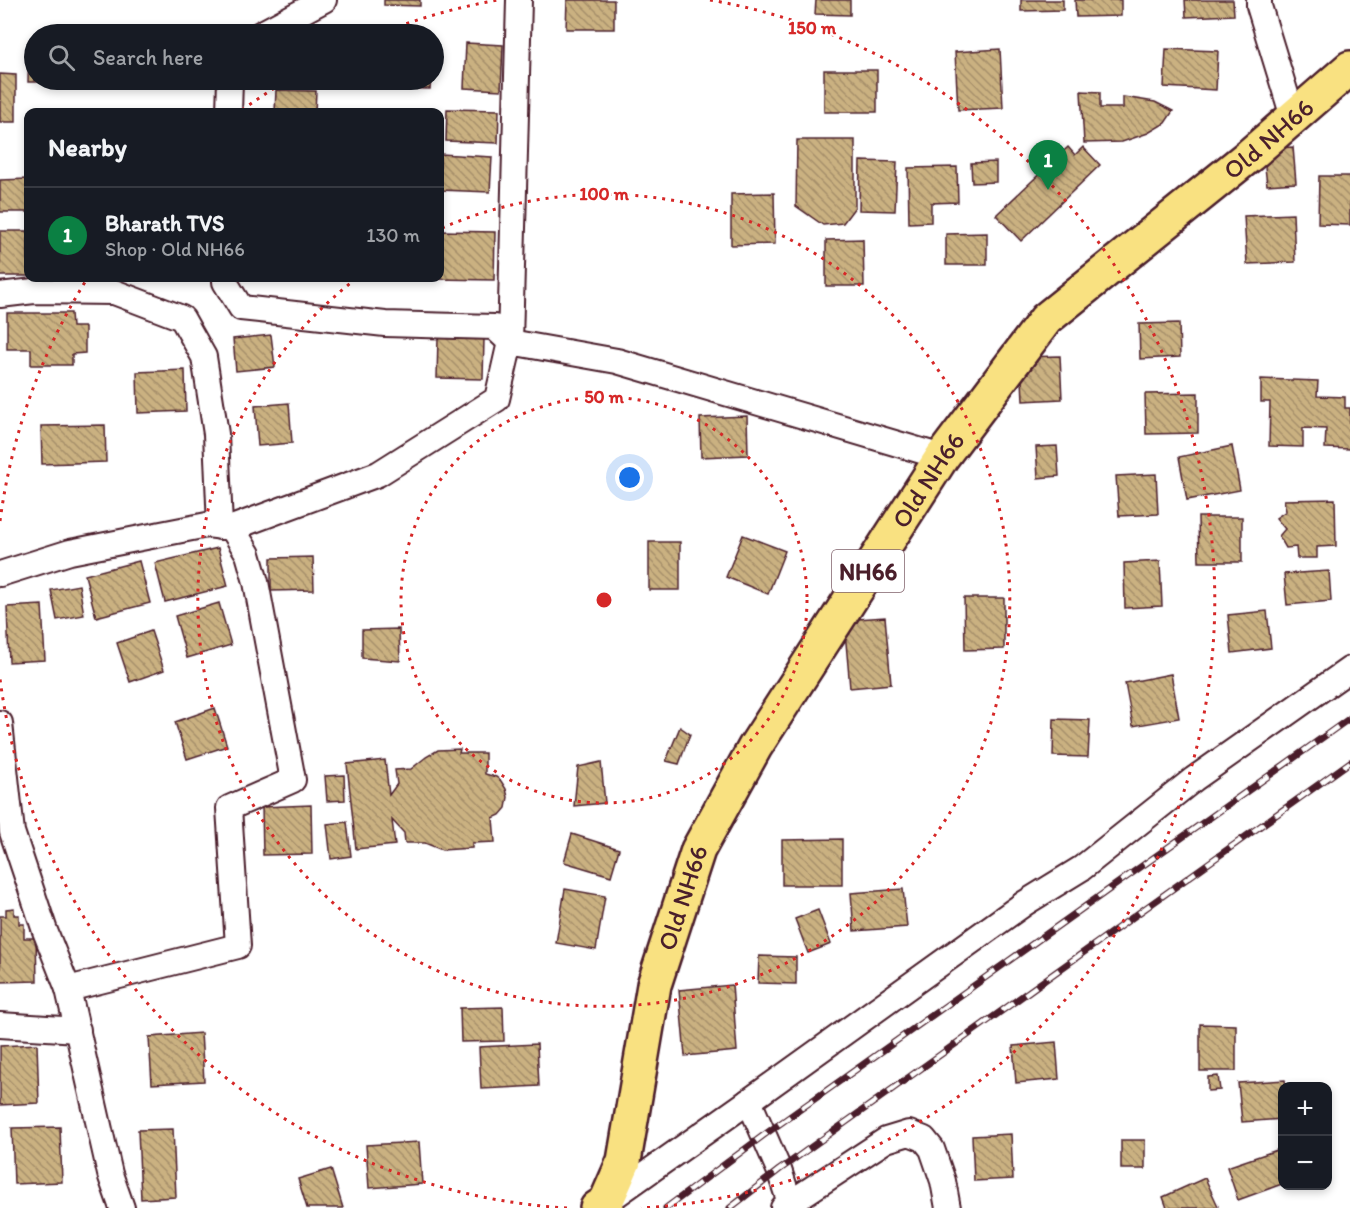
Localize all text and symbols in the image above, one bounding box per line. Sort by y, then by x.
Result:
text: 150 m [788,17,837,39]
search box [24,24,444,90]
icon: search [45,41,78,74]
text: Search here [93,44,203,71]
street label: Old NH66 [1217,91,1320,186]
text: Nearby [48,131,127,163]
pin: 1 [1028,140,1068,190]
text: 100 m [579,183,630,205]
text: Bharath TVS [105,210,224,237]
text: 1 [63,223,72,247]
text: 130 m [366,223,420,247]
text: Shop · Old NH66 [105,237,245,261]
text: 50 m [584,386,625,408]
street label: Old NH66 [884,425,971,534]
your location [615,463,644,492]
road number: NH66 [832,550,904,592]
centre of rings [594,590,614,610]
street label: Old NH66 [650,841,715,954]
map controls [1278,1082,1332,1190]
button: + [1278,1082,1332,1136]
button: − [1278,1136,1332,1190]

